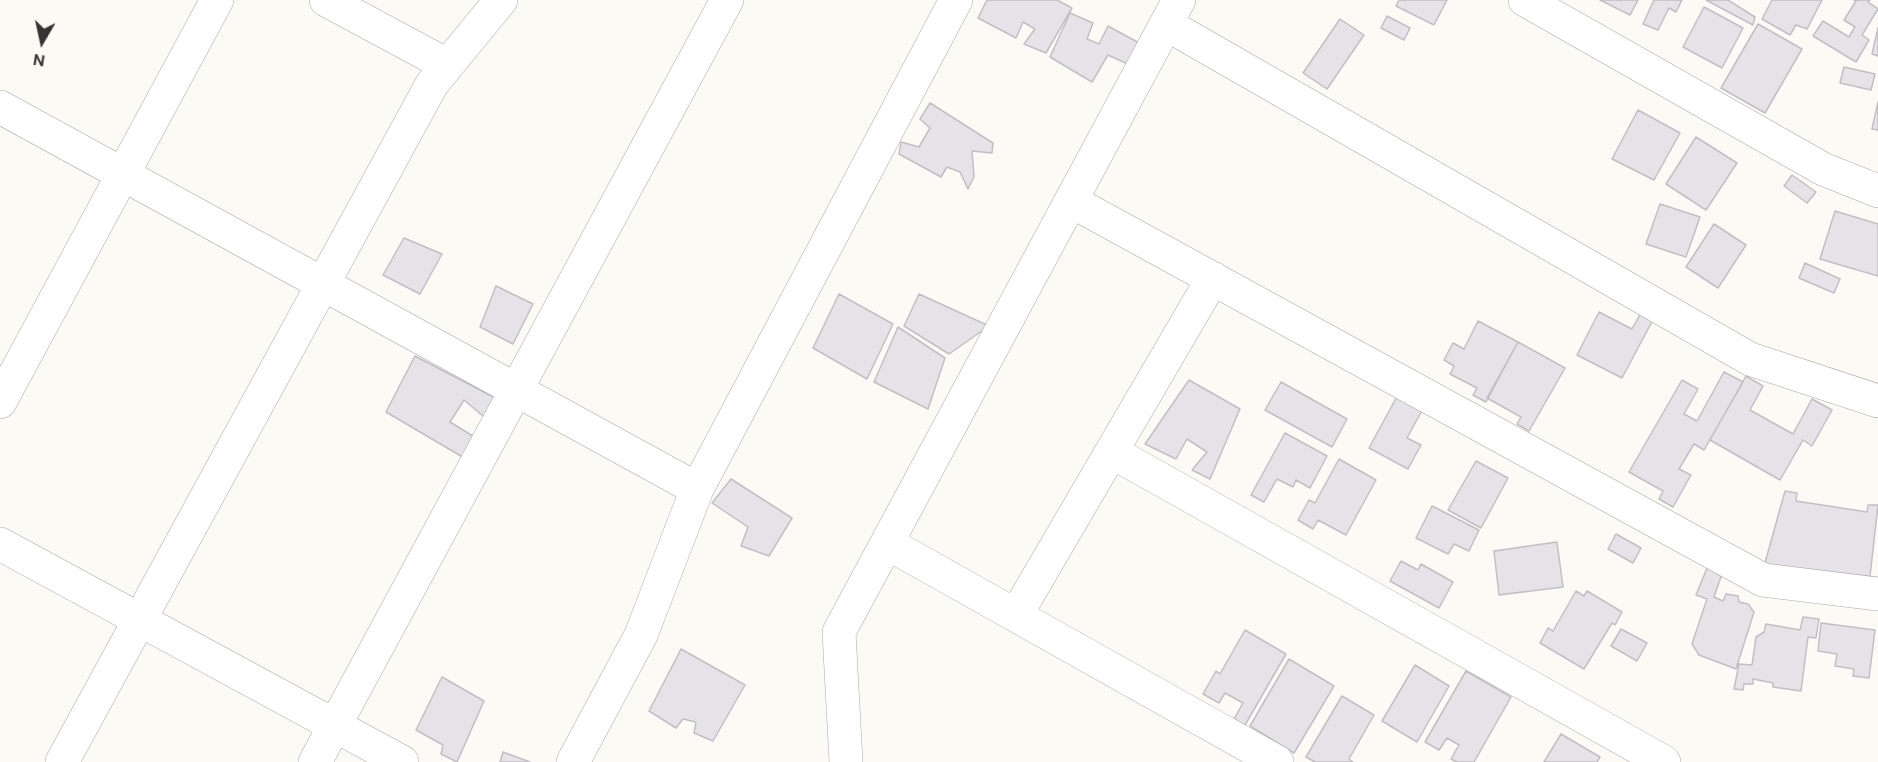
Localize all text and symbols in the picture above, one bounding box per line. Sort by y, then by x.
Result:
north arrow [12,12,72,72]
text: N [32,49,47,72]

